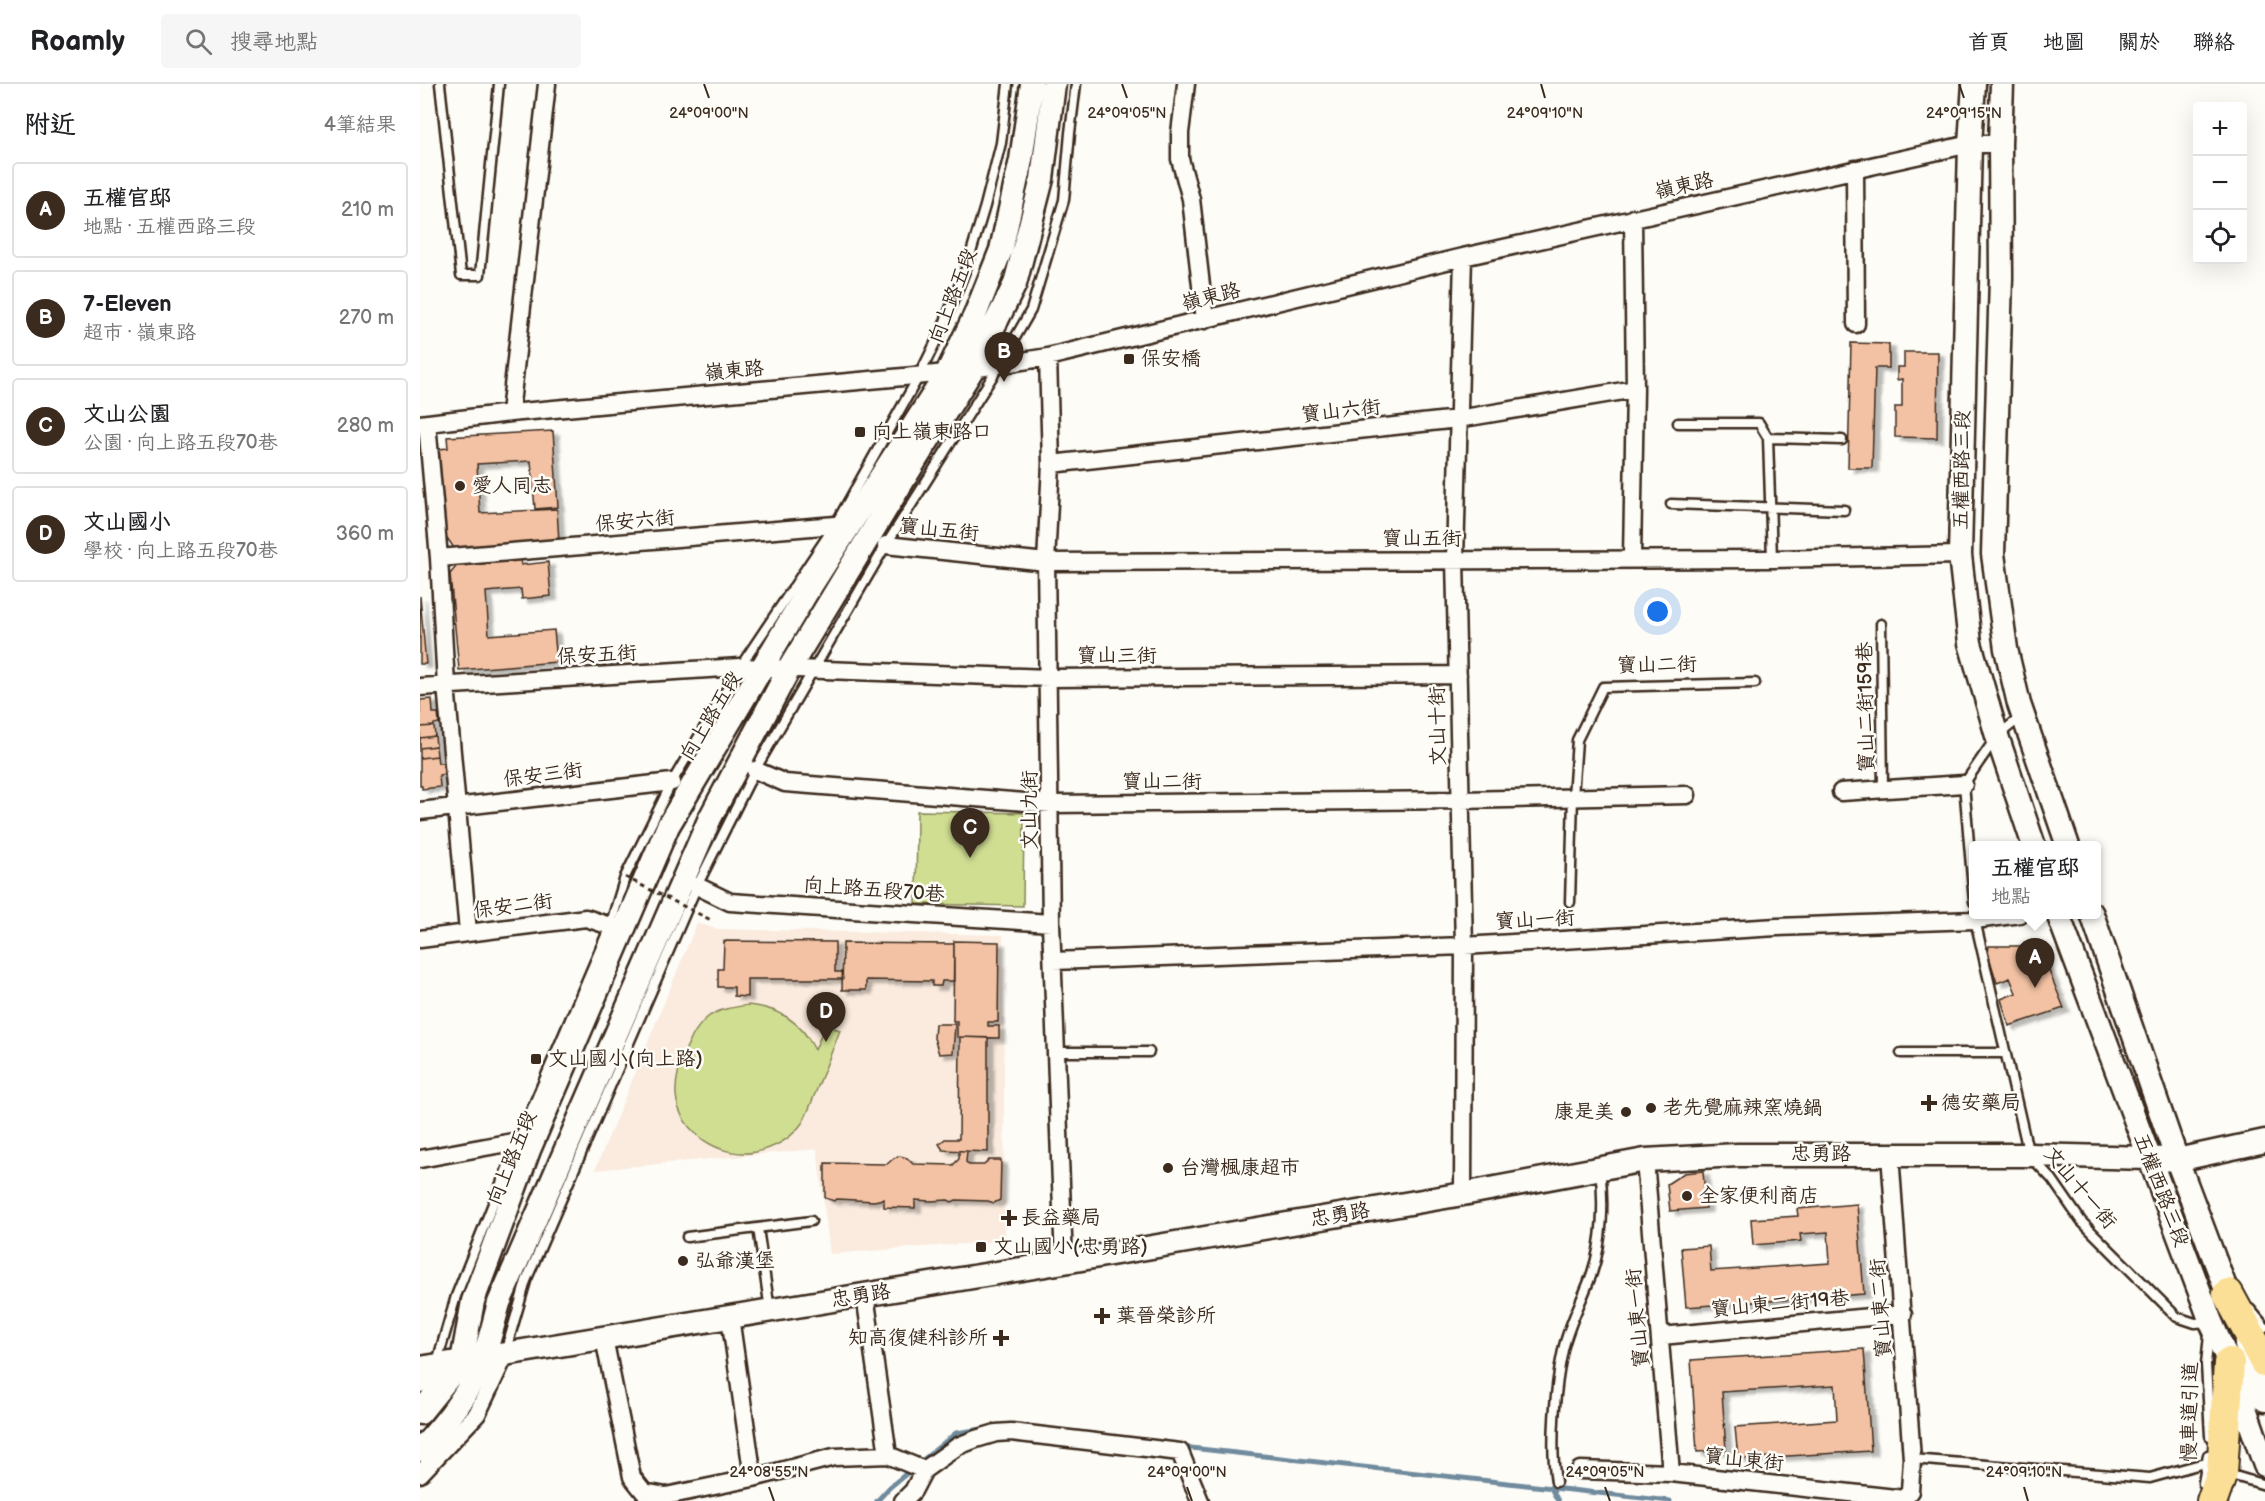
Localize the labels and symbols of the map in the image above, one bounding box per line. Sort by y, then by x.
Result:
text: 24°09'00"N [669,104,749,123]
text: 24°09'05"N [1087,104,1167,123]
text: 24°09'10"N [1507,104,1583,123]
text: 24°09'15"N [1926,104,2002,123]
street label: 嶺東路 [1652,168,1717,204]
street label: 向上路五段 [924,245,982,347]
street label: 嶺東路 [1179,278,1244,316]
pin: B [984,332,1024,382]
place label: 保安橋 [1141,347,1201,371]
marker: 保安橋 [1122,352,1136,366]
street label: 嶺東路 [703,356,766,386]
street label: 寶山六街 [1300,395,1382,427]
street label: 五權西路三段 [1949,410,1975,530]
place label: 向上嶺東路口 [872,420,992,444]
marker: 向上嶺東路口 [853,425,867,439]
place label: 愛人同志 [472,474,552,498]
marker: 愛人同志 [453,479,467,493]
street label: 保安六街 [594,506,676,536]
street label: 寶山五街 [898,514,980,546]
street label: 寶山五街 [1382,527,1462,551]
your location [1643,597,1672,626]
street label: 寶山二街159巷 [1853,640,1879,773]
street label: 保安五街 [556,641,638,669]
street label: 寶山三街 [1077,644,1157,668]
street label: 寶山二街 [1617,652,1697,678]
street label: 向上路五段 [675,667,747,765]
street label: 文山十街 [1425,686,1451,766]
street label: 保安三街 [502,758,584,792]
street label: 文山九街 [1018,770,1042,850]
street label: 寶山二街 [1122,770,1202,794]
pin: C [950,808,990,858]
street label: 向上路五段70巷 [803,873,946,907]
street label: 保安二街 [472,889,554,923]
street label: 寶山一街 [1494,906,1576,934]
pin: A [2016,938,2054,988]
pin: D [806,992,846,1042]
place label: 文山國小(向上路) [548,1047,703,1071]
marker: 文山國小(向上路) [529,1052,543,1066]
place label: 德安藥局 [1941,1091,2021,1115]
place label: 老先覺麻辣窯燒鍋 [1663,1096,1823,1120]
marker: 德安藥局 [1922,1096,1936,1110]
place label: 康是美 [1554,1100,1614,1124]
marker: 老先覺麻辣窯燒鍋 [1644,1101,1658,1115]
marker: 康是美 [1619,1105,1633,1119]
street label: 向上路五段 [482,1107,542,1209]
street label: 五權西路三段 [2128,1130,2194,1250]
street label: 忠勇路 [1791,1142,1852,1166]
street label: 文山十一街 [2039,1142,2121,1234]
place label: 台灣楓康超市 [1180,1156,1300,1180]
marker: 台灣楓康超市 [1161,1161,1175,1175]
place label: 全家便利商店 [1699,1184,1819,1208]
marker: 全家便利商店 [1680,1189,1694,1203]
street label: 忠勇路 [1308,1198,1373,1232]
place label: 長益藥局 [1021,1206,1101,1230]
marker: 長益藥局 [1002,1211,1016,1225]
place label: 文山國小(忠勇路) [993,1235,1148,1259]
marker: 文山國小(忠勇路) [974,1240,988,1254]
place label: 弘爺漢堡 [695,1249,775,1273]
marker: 弘爺漢堡 [676,1254,690,1268]
street label: 寶山東二街 [1866,1257,1896,1359]
street label: 寶山東一街 [1622,1267,1654,1369]
street label: 忠勇路 [829,1279,893,1313]
street label: 寶山東二街19巷 [1710,1286,1851,1322]
place label: 葉晉榮診所 [1116,1304,1216,1328]
marker: 葉晉榮診所 [1093,1307,1111,1325]
place label: 知高復健科診所 [848,1326,988,1350]
marker: 知高復健科診所 [992,1329,1010,1347]
street label: 慢車道引道 [2177,1362,2203,1462]
street label: 寶山東街 [1703,1444,1785,1476]
text: 24°08'55"N [729,1463,809,1482]
text: 24°09'00"N [1147,1463,1227,1482]
text: 24°09'05"N [1565,1463,1645,1482]
text: 24°09'10"N [1986,1463,2062,1482]

